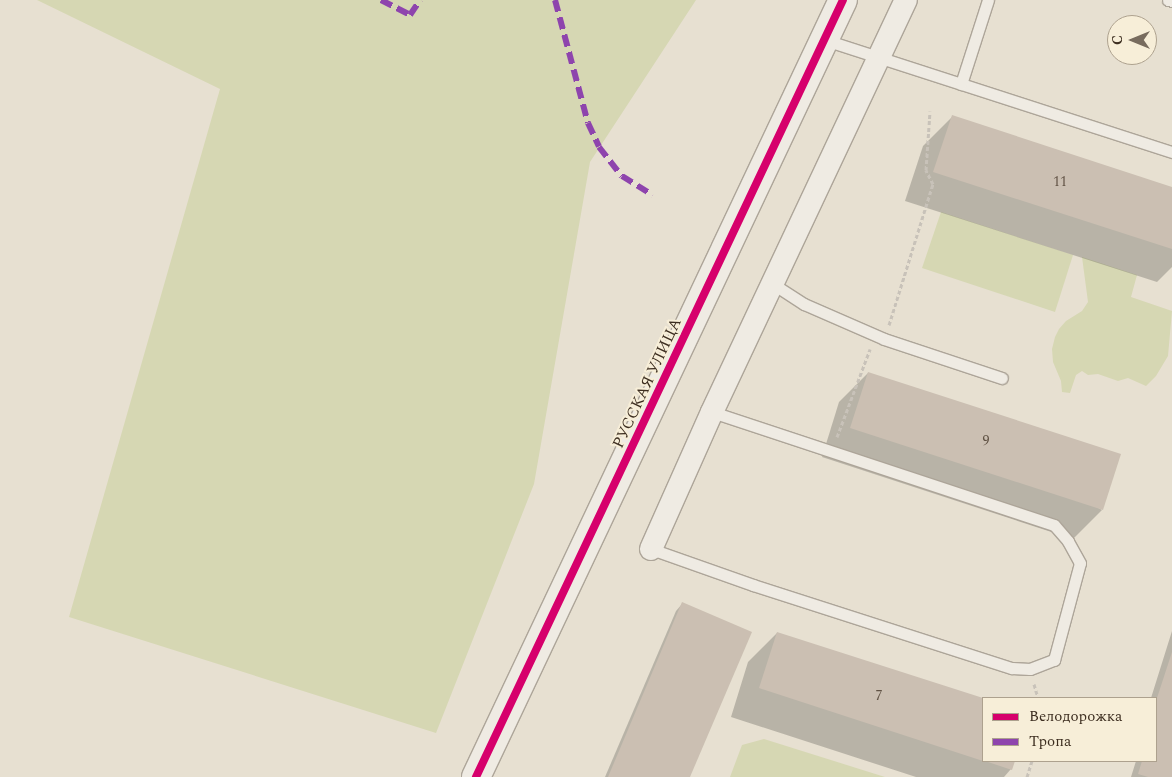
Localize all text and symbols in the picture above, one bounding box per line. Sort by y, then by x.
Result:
north arrow [1107,15,1157,65]
text: С [1107,35,1128,45]
house number: 11 [1053,174,1067,190]
street label: РУССКАЯ УЛИЦА [608,315,686,451]
house number: 9 [983,433,989,449]
house number: 7 [876,688,882,704]
legend [982,697,1157,762]
text: Велодорожка [1029,705,1122,728]
text: Тропа [1029,730,1071,753]

